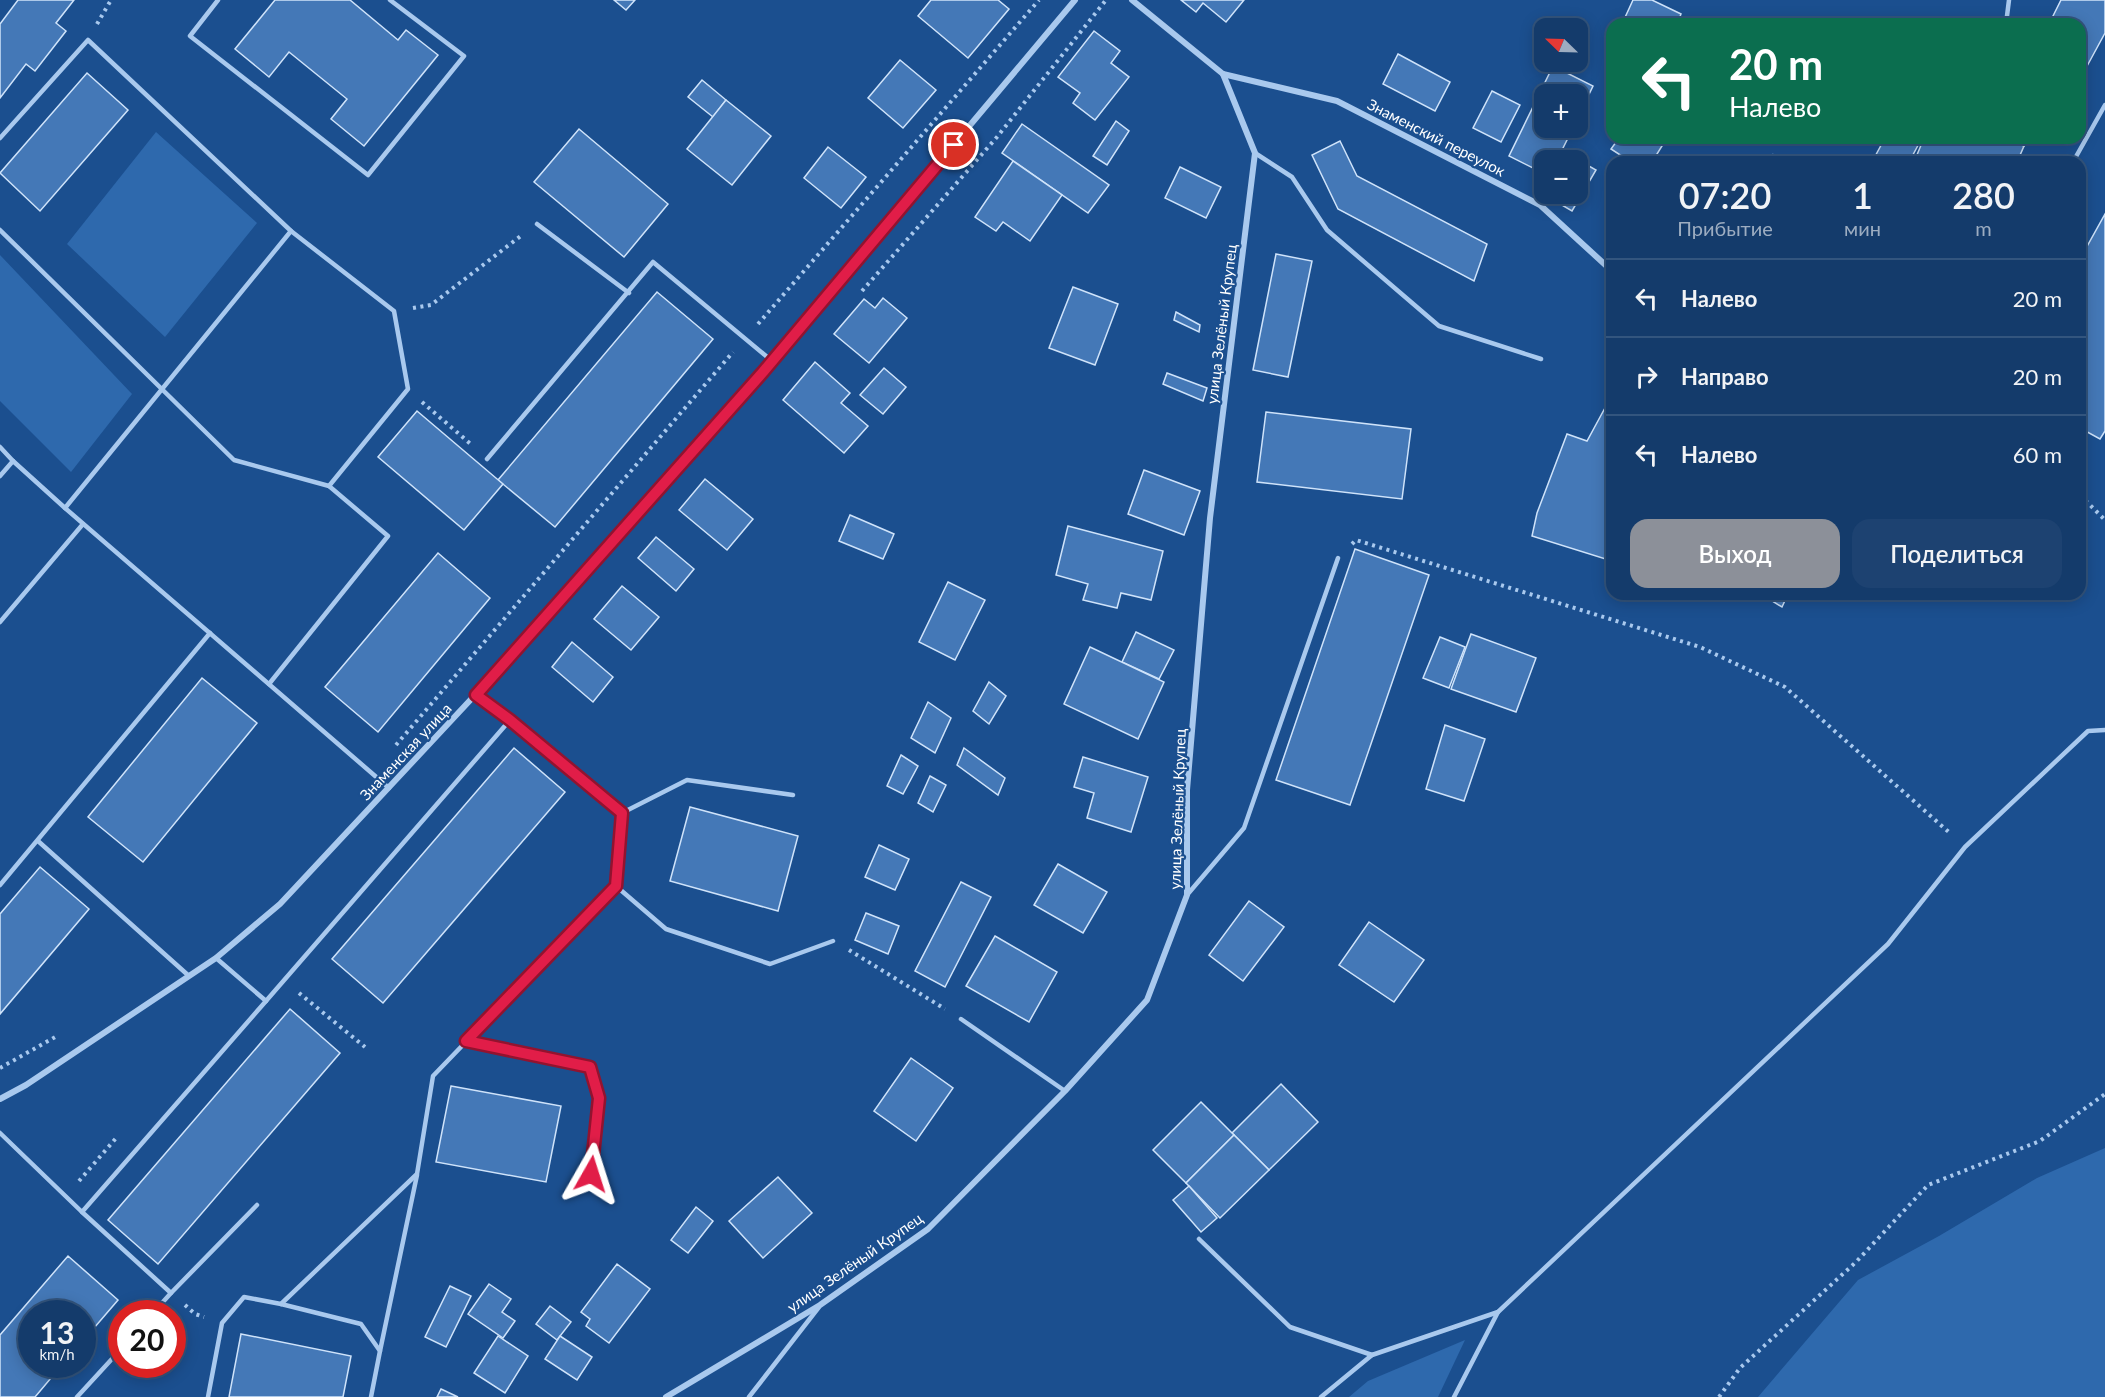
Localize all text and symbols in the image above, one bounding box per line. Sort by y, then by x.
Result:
north arrow [1534,18,1588,72]
map controls [1534,18,1588,204]
text: 20 m [1729,39,1823,89]
icon: left [1630,42,1708,120]
button: + [1534,84,1588,138]
text: Налево [1729,90,1821,123]
street label: Знаменский переулок [1365,95,1508,180]
pin [928,119,979,170]
icon: arrive [937,128,970,161]
button: − [1534,150,1588,204]
text: 07:20 [1679,173,1771,217]
text: 1 [1852,173,1873,217]
text: 280 [1952,173,2015,217]
text: Прибытие [1677,216,1773,240]
text: мин [1844,216,1881,240]
text: m [1975,216,1992,240]
street label: улица Зелёный Крупец [1202,243,1240,405]
icon: left [1630,282,1663,315]
text: Налево [1681,285,1757,312]
text: 20 m [2013,285,2062,312]
icon: right [1630,360,1663,393]
text: Направо [1681,363,1769,390]
text: 20 m [2013,363,2062,390]
icon: left [1630,438,1663,471]
text: Налево [1681,441,1757,468]
text: 60 m [2013,441,2062,468]
button: Выход [1630,519,1840,588]
button: Поделиться [1852,519,2062,588]
street label: Знаменская улица [356,699,455,803]
street label: улица Зелёный Крупец [1165,728,1189,890]
position arrow [559,1142,623,1206]
street label: улица Зелёный Крупец [783,1209,926,1316]
speed limit sign: 20 [108,1300,186,1378]
text: 13 [40,1314,74,1350]
text: km/h [39,1345,75,1363]

